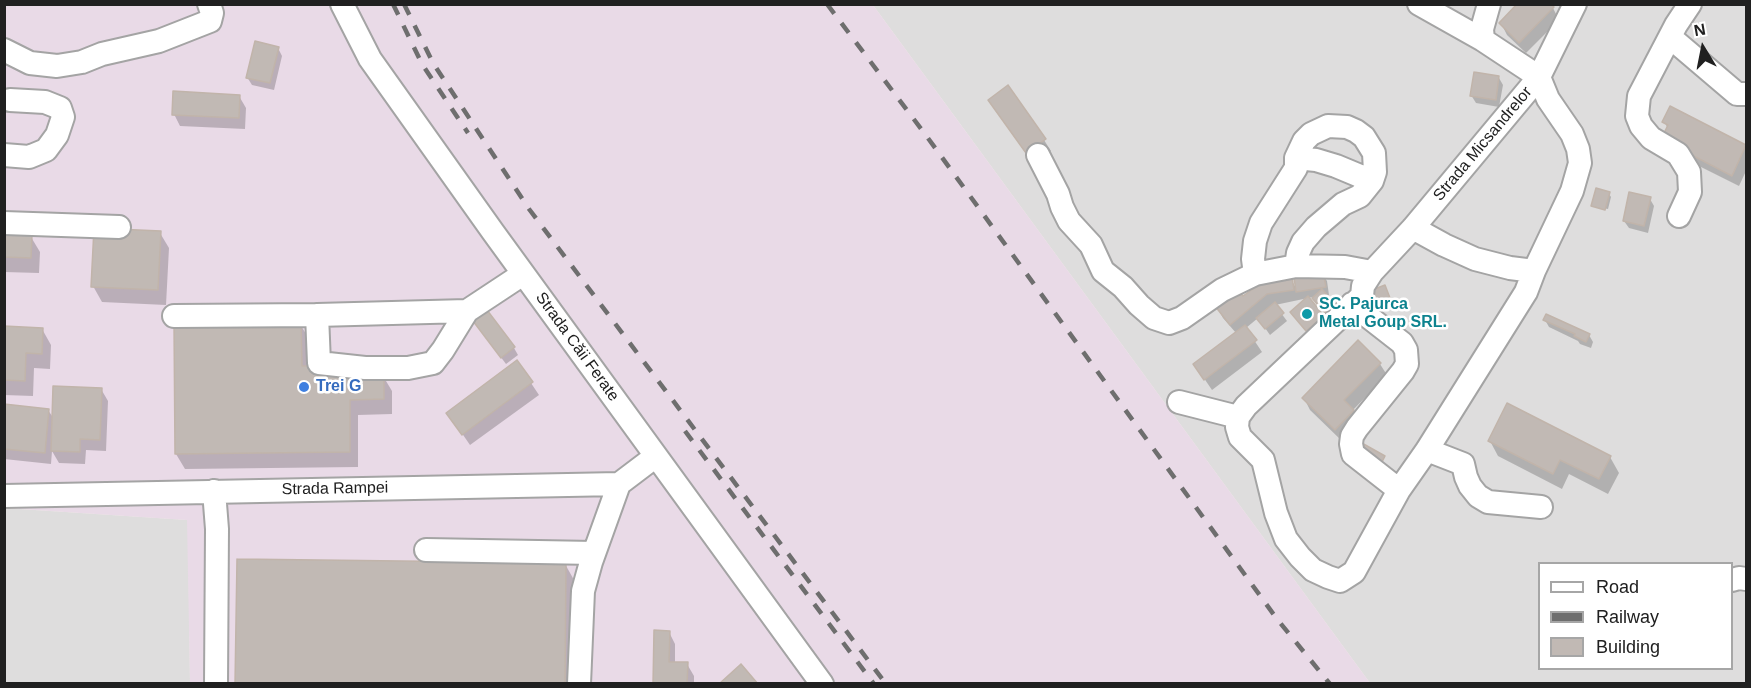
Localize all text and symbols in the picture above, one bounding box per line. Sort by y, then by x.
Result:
north arrow [1673,18,1733,78]
text: N [1693,20,1707,39]
street label: Strada Micsandrelor [1430,83,1536,205]
street label: Strada Căii Ferate [531,289,623,405]
place label: SC. Pajurca Metal Goup SRL. [1319,295,1447,333]
marker: SC. Pajurca Metal Goup SRL. [1300,307,1314,321]
place label: Trei G [316,377,361,397]
marker: Trei G [297,380,311,394]
street label: Strada Rampei [281,478,389,500]
legend [1538,562,1733,670]
text: Road [1596,577,1639,597]
text: Railway [1596,607,1659,627]
text: Building [1596,637,1660,657]

